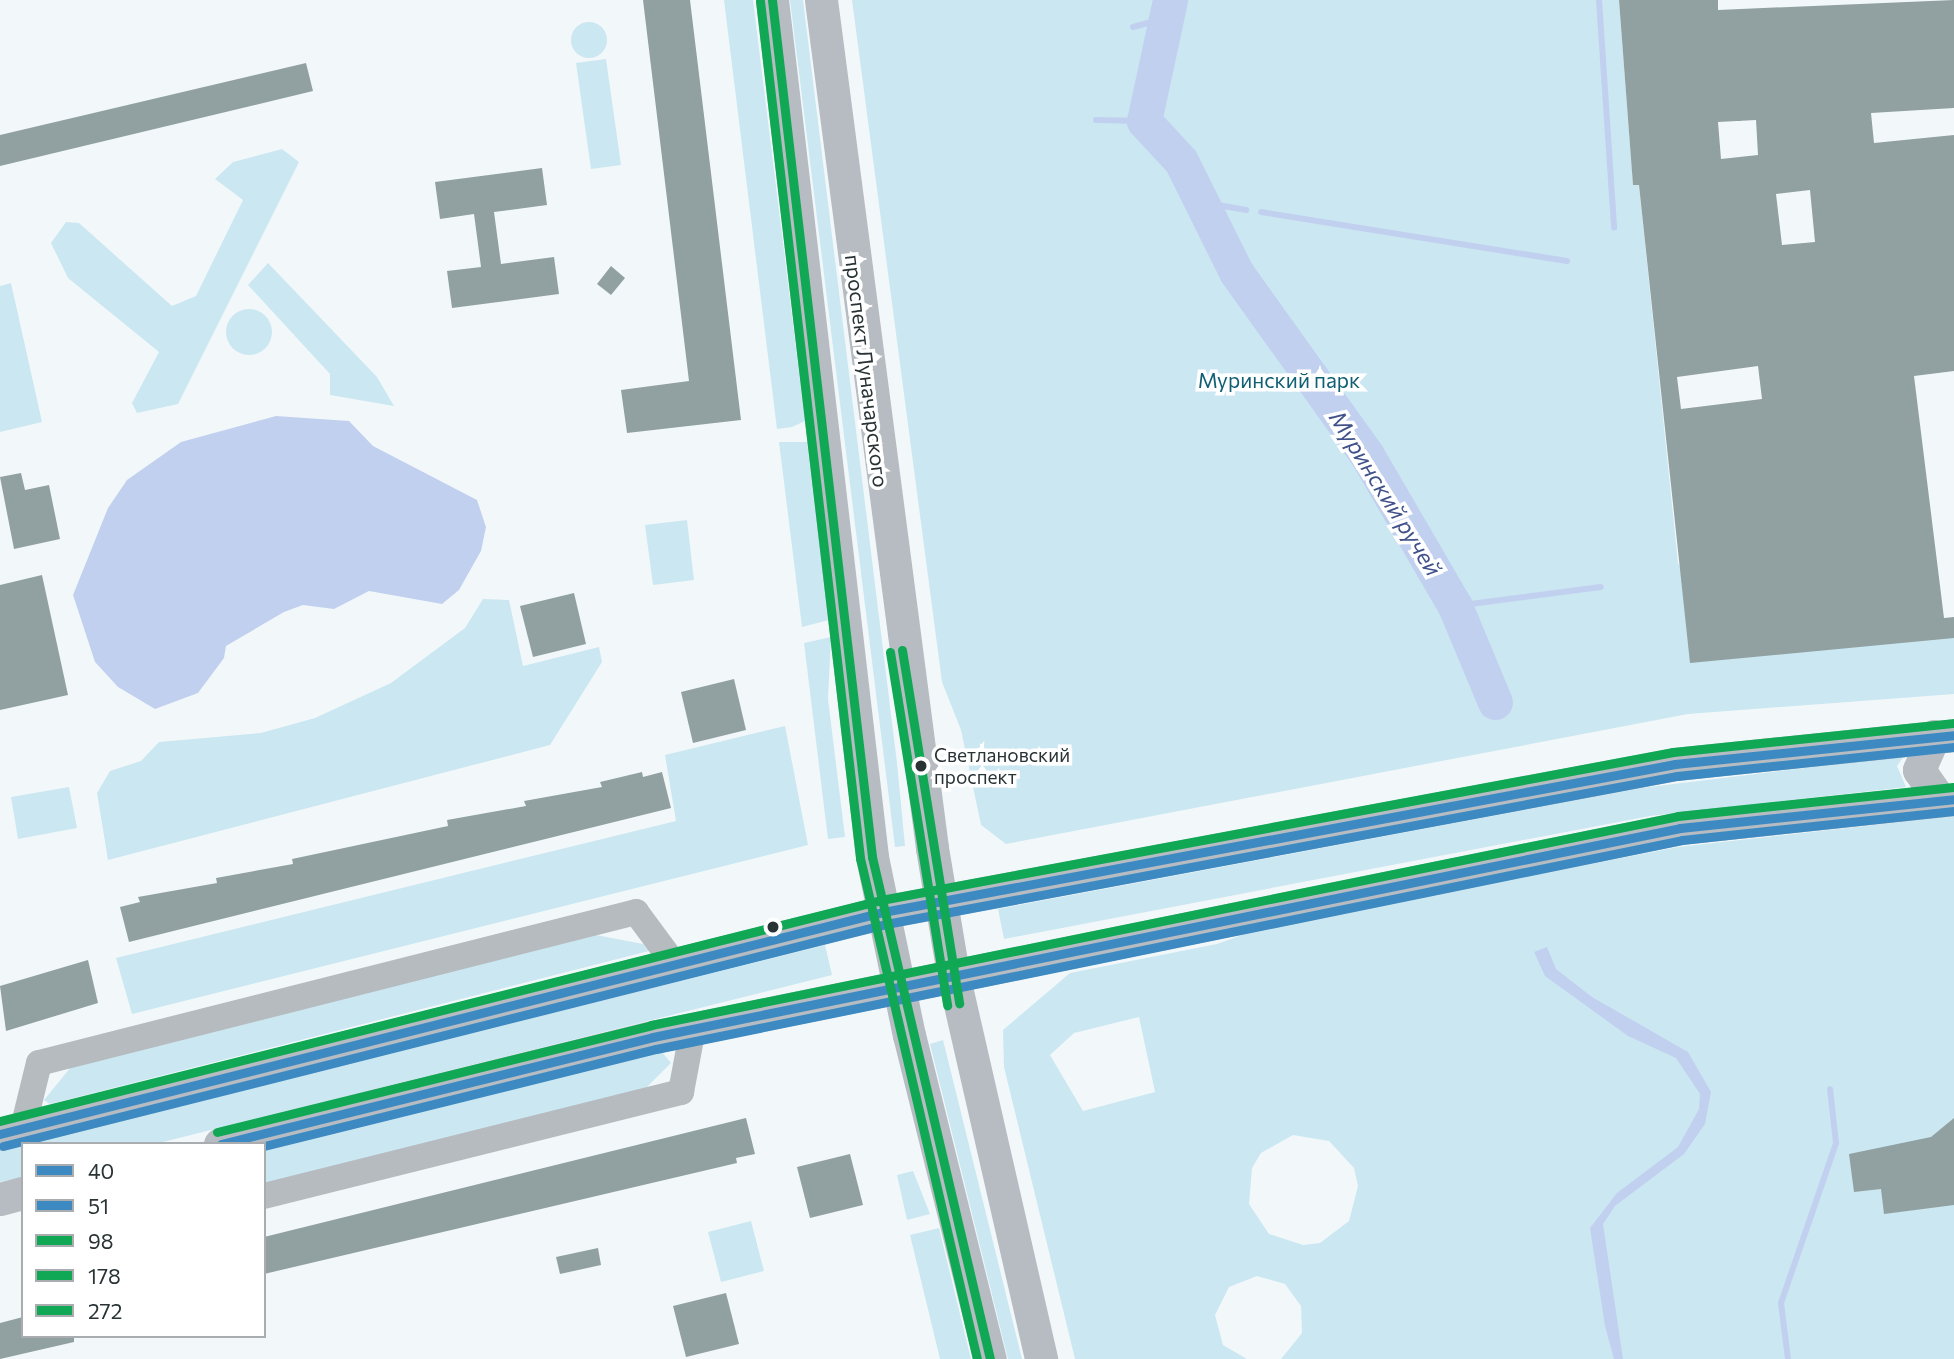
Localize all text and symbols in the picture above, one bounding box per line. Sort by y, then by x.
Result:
street label: проспект Луначарского [840,253,894,489]
park label: Муринский парк [1198,367,1360,393]
water label: Муринский ручей [1324,405,1448,581]
place label: Светлановский проспект [934,744,1070,788]
marker: Светлановский проспект [914,759,928,773]
unlabelled marker [766,920,780,934]
legend [21,1142,266,1338]
text: 40 [88,1158,114,1183]
text: 51 [88,1193,109,1218]
text: 98 [88,1228,114,1253]
text: 178 [88,1263,121,1288]
text: 272 [88,1298,122,1323]

